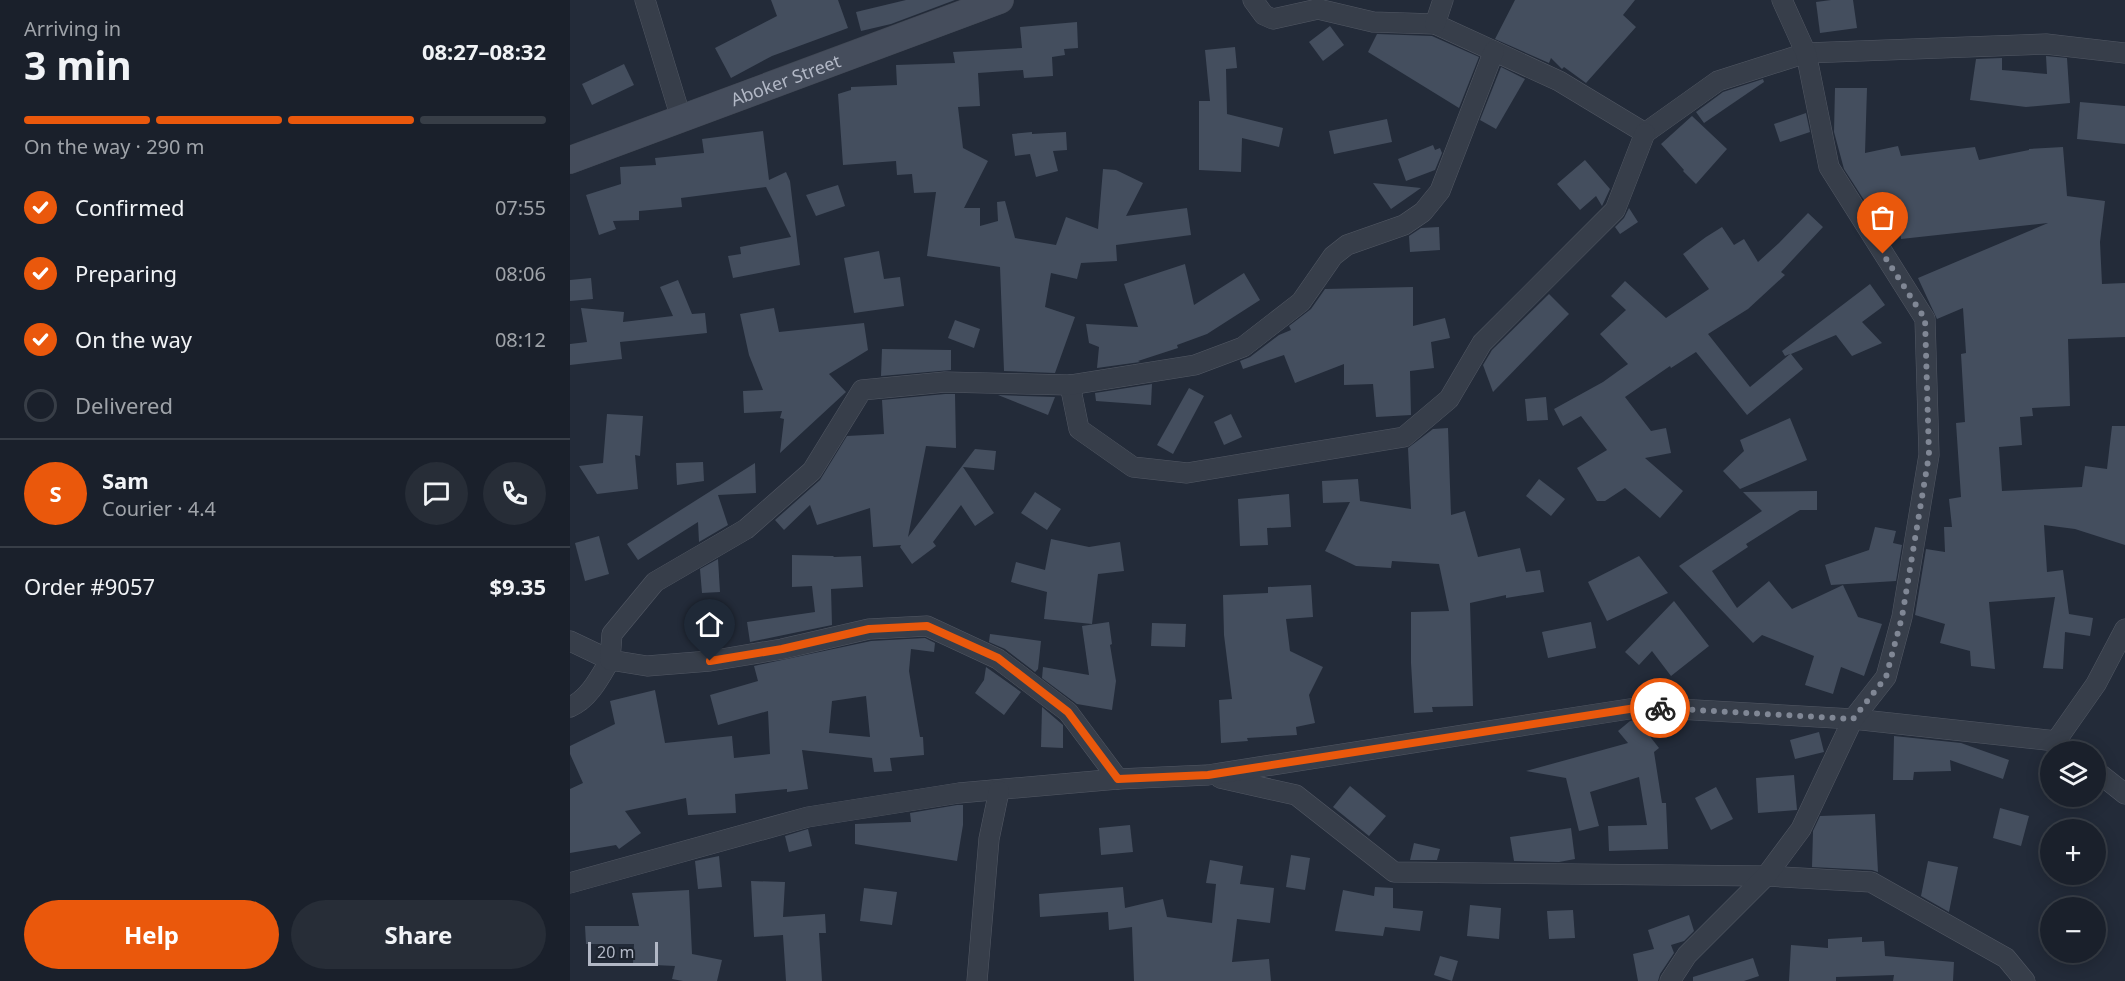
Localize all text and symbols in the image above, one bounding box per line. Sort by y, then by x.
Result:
text: Arriving in [24,15,121,42]
text: 08:27–08:32 [422,36,546,66]
text: 3 min [24,38,131,91]
street label: Aboker Street [727,48,844,111]
text: On the way · 290 m [24,133,204,160]
icon: check [24,191,57,224]
text: Confirmed [75,192,185,222]
pin [1857,192,1908,254]
text: 07:55 [495,194,546,221]
icon: bag [1866,201,1899,234]
icon: check [24,257,57,290]
text: Preparing [75,258,177,288]
text: 08:06 [495,260,546,287]
icon: check [24,323,57,356]
text: On the way [75,324,192,354]
text: 08:12 [495,326,546,353]
text: Delivered [75,390,173,420]
button: chat [405,462,468,525]
button: phone [483,462,546,525]
text: Sam [102,465,149,495]
text: S [49,478,62,508]
text: Courier · 4.4 [102,495,216,522]
text: Order #9057 [24,571,155,601]
text: $9.35 [489,571,546,601]
pin [684,599,735,661]
icon: home [693,608,726,641]
courier [1630,678,1690,738]
icon: bike [1644,692,1677,725]
map controls [2040,741,2106,963]
button: layers [2040,741,2106,807]
button: + [2040,819,2106,885]
button: − [2040,897,2106,963]
button: Help [24,900,279,969]
button: Share [291,900,546,969]
scale bar [588,939,658,966]
text: 20 m [597,941,634,963]

